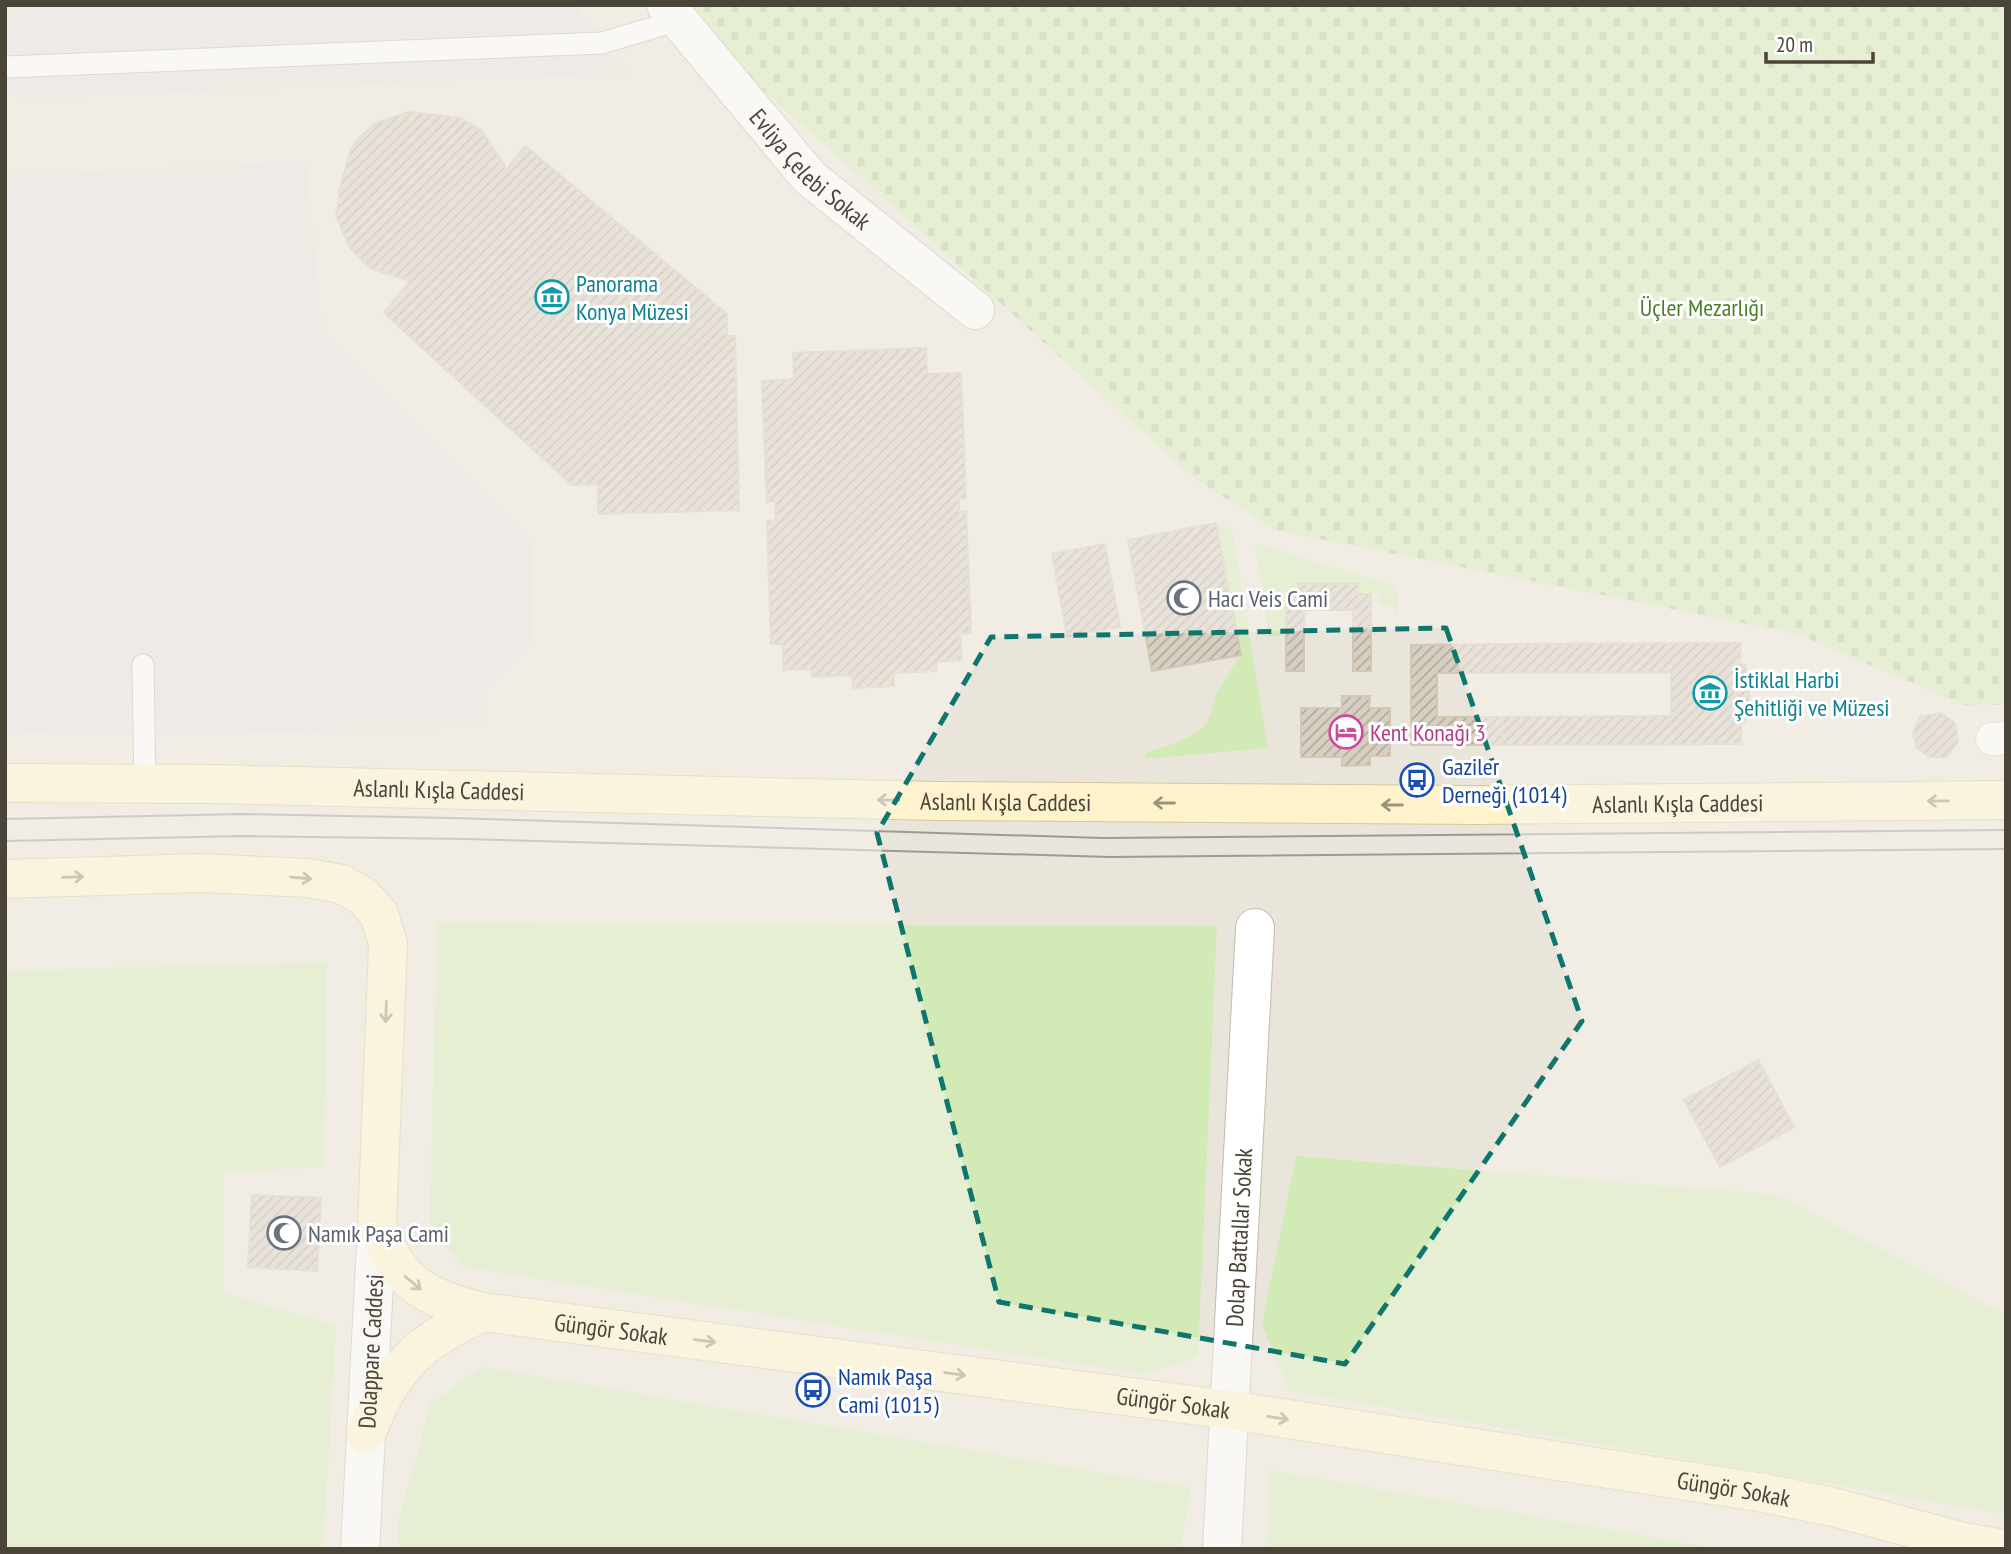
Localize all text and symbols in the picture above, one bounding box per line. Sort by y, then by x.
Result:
scale bar [1766,21,1873,65]
text: 20 m [1776,31,1813,58]
street label: Evliya Çelebi Sokak [743,102,878,236]
place label: Panorama Konya Müzesi [576,268,689,327]
museum icon: Panorama Konya Müzesi [533,278,571,316]
park label: Üçler Mezarlığı [1640,292,1764,323]
mosque icon: Hacı Veis Cami [1165,579,1203,617]
place label: Hacı Veis Cami [1208,583,1328,614]
place label: İstiklal Harbi Şehitliği ve Müzesi [1734,664,1890,723]
museum icon: İstiklal Harbi Şehitliği ve Müzesi [1691,674,1729,712]
hotel icon: Kent Konağı 3 [1327,713,1365,751]
place label: Kent Konağı 3 [1370,717,1486,748]
place label: Gaziler Derneği (1014) [1442,751,1567,810]
bus stop icon: Gaziler Derneği (1014) [1398,761,1436,799]
street label: Aslanlı Kışla Caddesi [353,772,525,807]
street label: Aslanlı Kışla Caddesi [920,785,1091,818]
street label: Aslanlı Kışla Caddesi [1592,787,1763,819]
one-way arrow [876,793,899,807]
one-way arrow [1926,794,1949,808]
one-way arrow [1153,796,1176,810]
one-way arrow [1380,798,1403,812]
one-way arrow [62,870,85,883]
one-way arrow [289,872,312,885]
one-way arrow [379,1000,392,1023]
street label: Dolap Battallar Sokak [1218,1147,1259,1328]
mosque icon: Namık Paşa Cami [265,1214,303,1252]
place label: Namık Paşa Cami [308,1218,449,1249]
street label: Dolappare Caddesi [351,1273,390,1429]
one-way arrow [404,1274,422,1290]
street label: Güngör Sokak [553,1306,670,1352]
one-way arrow [693,1335,716,1348]
place label: Namık Paşa Cami (1015) [838,1361,939,1420]
one-way arrow [943,1368,966,1381]
bus stop icon: Namık Paşa Cami (1015) [794,1371,832,1409]
street label: Güngör Sokak [1115,1380,1233,1425]
one-way arrow [1266,1412,1289,1425]
street label: Güngör Sokak [1675,1464,1794,1514]

